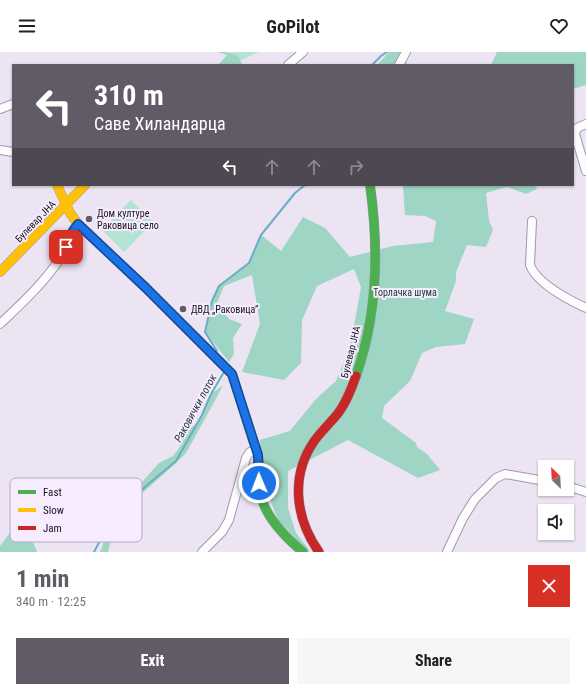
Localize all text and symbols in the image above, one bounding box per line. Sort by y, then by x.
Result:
icon: menu [16,15,38,37]
icon: heart [548,15,570,37]
text: GoPilot [266,16,320,37]
text: 310 m [94,79,164,112]
icon: left [28,80,80,132]
text: Саве Хиландарца [94,113,226,134]
icon: left [219,156,241,178]
icon: ahead [261,156,283,178]
icon: ahead [303,156,325,178]
icon: right [345,156,367,178]
street label: Булевар ЈНА [13,198,58,244]
place label: Дом културе Раковица село [97,208,159,231]
marker: Дом културе Раковица село [84,214,94,224]
pin [49,230,83,264]
icon: arrive [55,236,77,258]
park label: Торлачка шума [373,287,437,298]
marker: ДВД „Раковица” [178,304,188,314]
place label: ДВД „Раковица” [191,304,258,315]
street label: Булевар ЈНА [339,325,362,379]
water label: Раковички поток [171,371,220,445]
north arrow [538,460,574,496]
map controls [538,460,574,540]
position arrow [238,462,280,504]
legend [10,478,142,542]
text: Fast [43,486,62,499]
text: Slow [43,504,64,517]
button: sound [538,504,574,540]
text: Jam [43,522,62,535]
text: 1 min [16,565,69,593]
button: close [528,565,570,607]
text: 340 m · 12:25 [16,594,86,609]
button: Exit [16,638,289,684]
button: Share [297,638,570,684]

